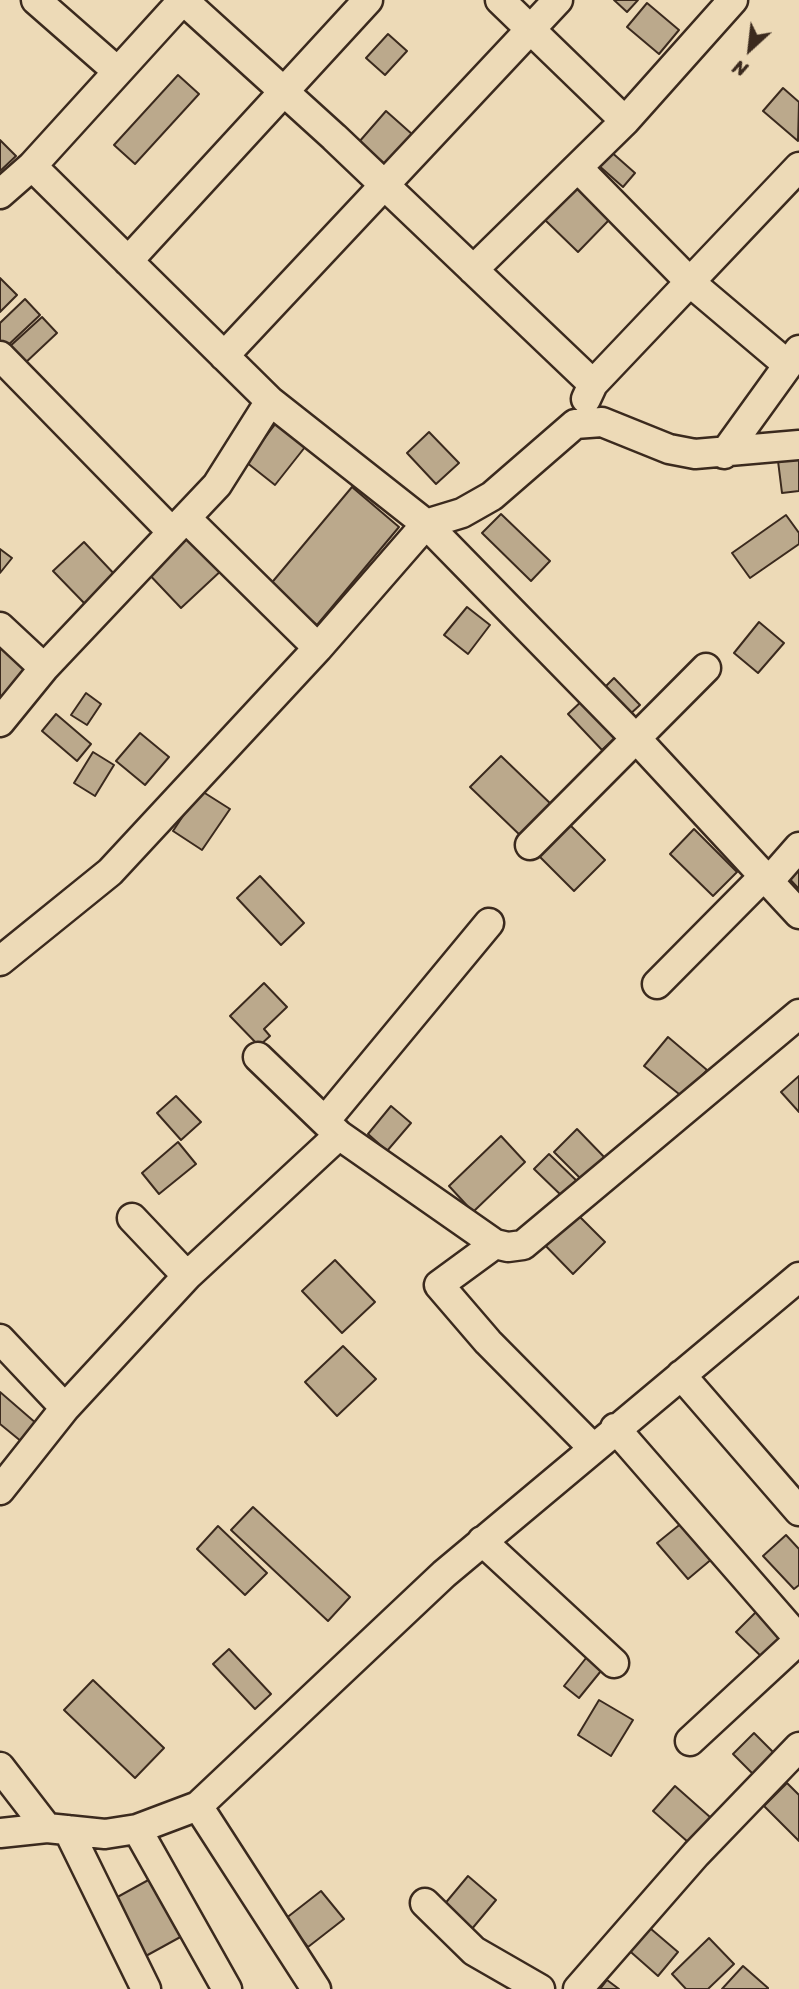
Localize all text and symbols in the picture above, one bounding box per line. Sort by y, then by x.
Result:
north arrow [715,14,785,84]
text: N [727,50,754,86]

